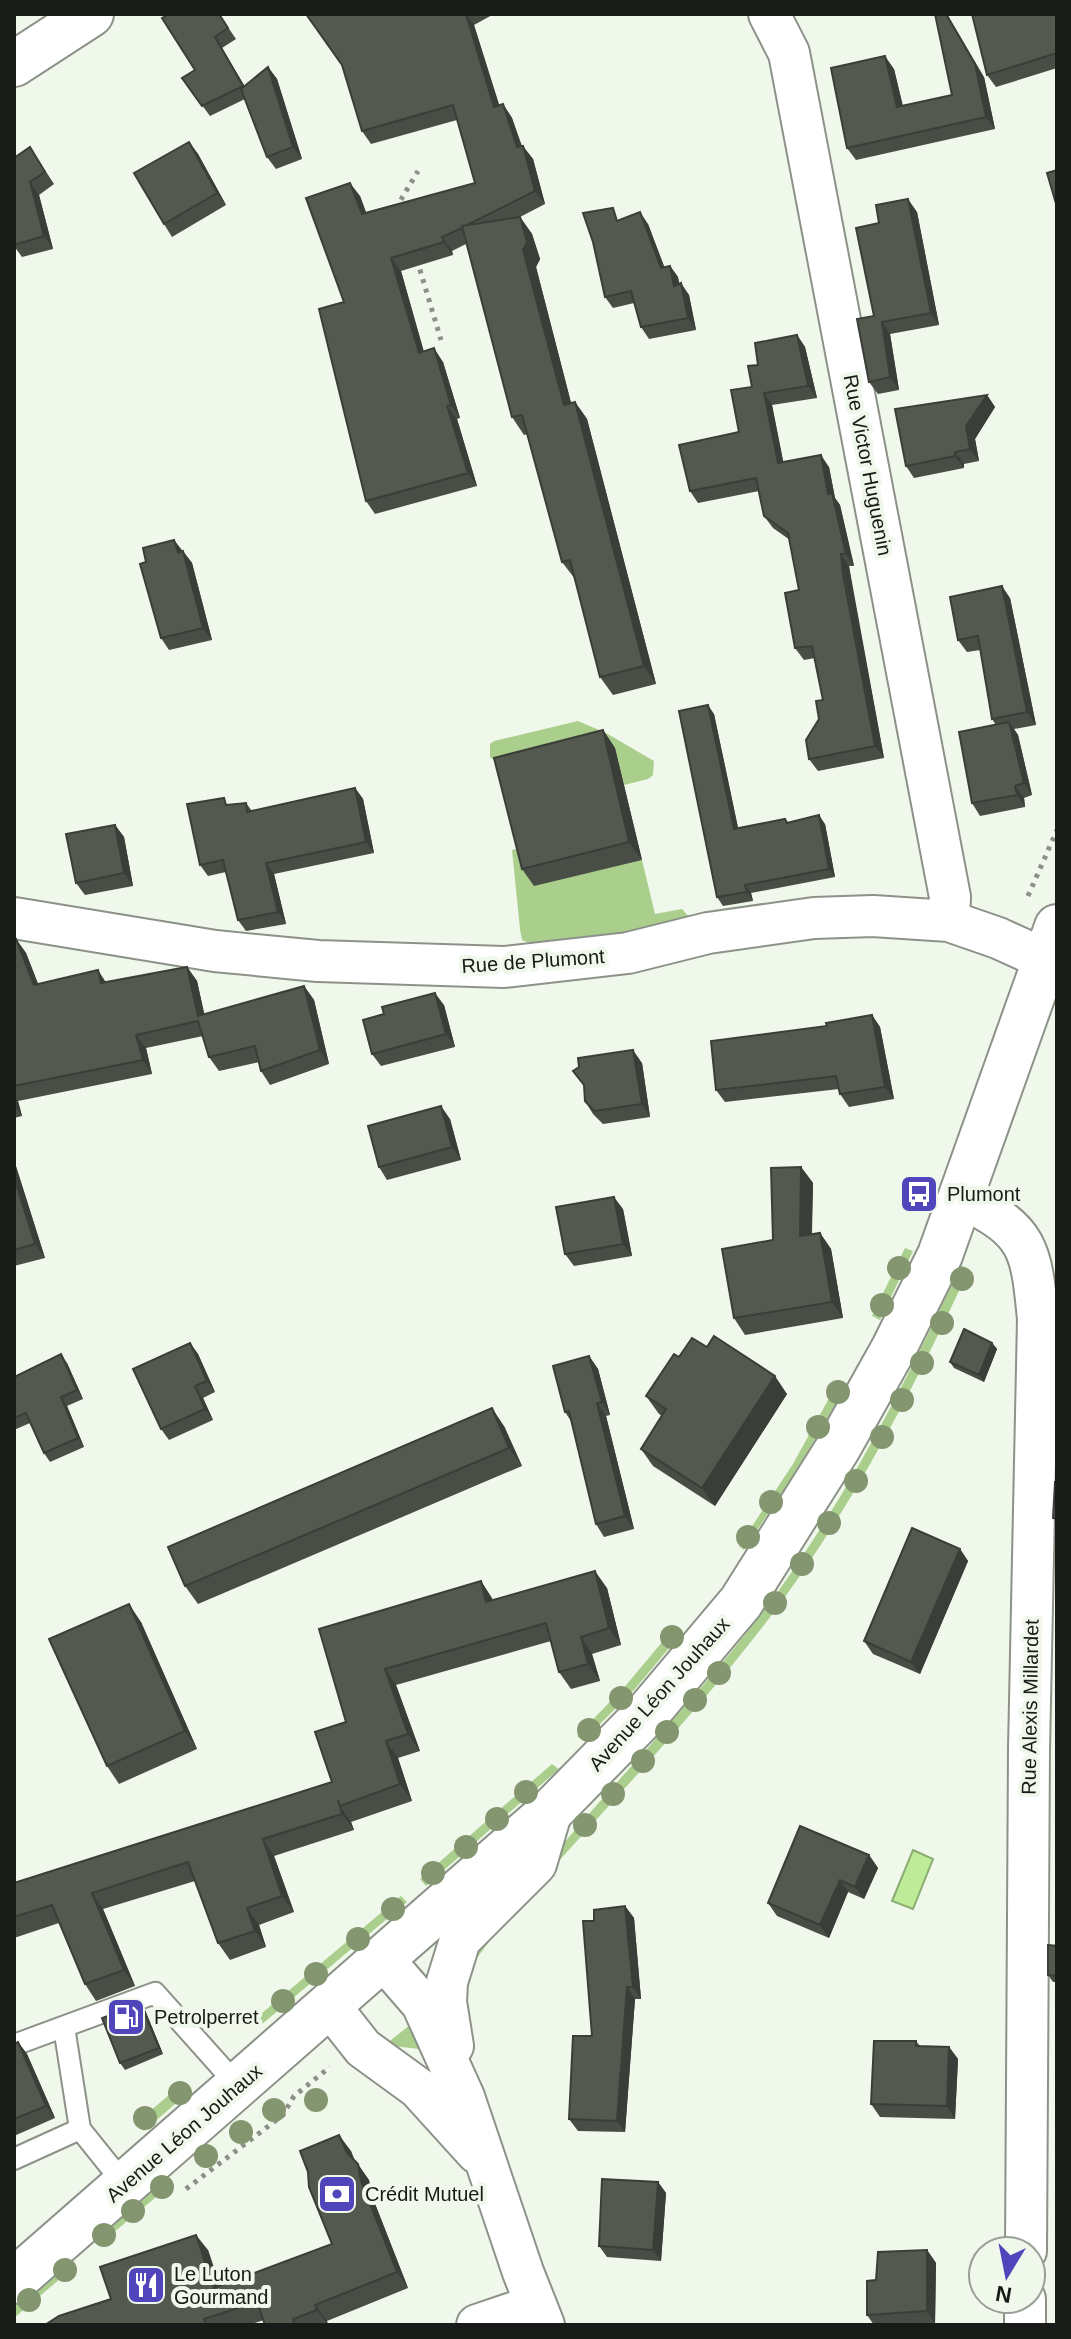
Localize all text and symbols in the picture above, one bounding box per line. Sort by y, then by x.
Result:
street label: Rue Victor Huguenin [840,372,896,558]
street label: Rue de Plumont [461,945,606,977]
bus stop icon: Plumont [898,1173,940,1215]
place label: Plumont [947,1183,1021,1205]
street label: Avenue Léon Jouhaux [584,1613,734,1775]
street label: Rue Alexis Millardet [1017,1619,1043,1795]
fuel station icon: Petrolperret [105,1996,147,2038]
place label: Petrolperret [154,2006,259,2028]
street label: Avenue Léon Jouhaux [102,2060,266,2206]
bank icon: Crédit Mutuel [316,2173,358,2215]
place label: Crédit Mutuel [365,2183,484,2205]
north arrow [967,2235,1047,2315]
place label: Le Luton Gourmand [174,2263,269,2308]
restaurant icon: Le Luton Gourmand [125,2264,167,2306]
text: N [994,2281,1014,2308]

